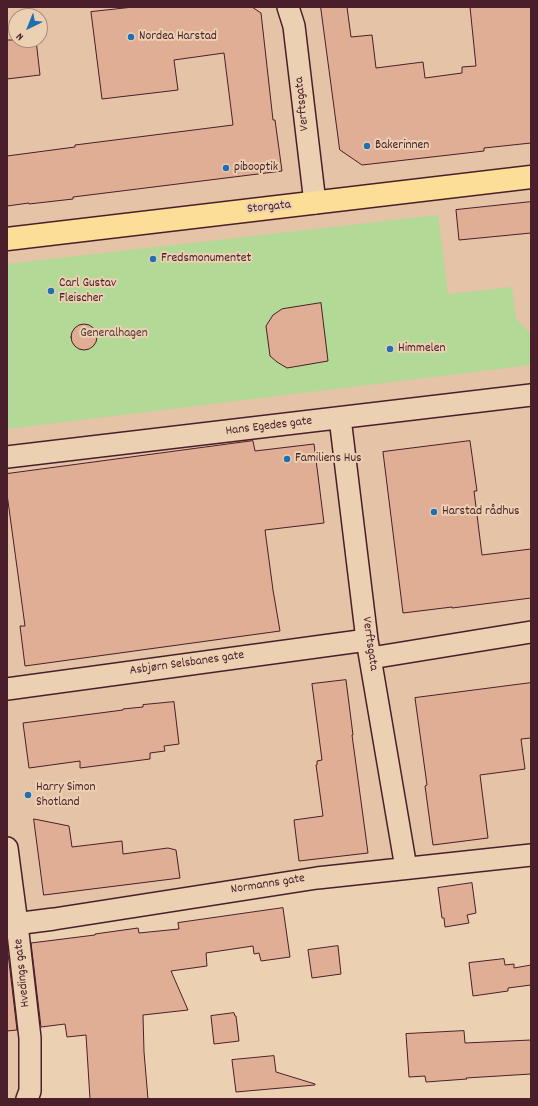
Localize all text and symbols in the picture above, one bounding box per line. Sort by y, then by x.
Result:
north arrow [8,8,48,48]
text: N [13,28,28,44]
place label: Nordea Harstad [139,29,217,45]
marker: Nordea Harstad [126,32,136,42]
street label: Verftsgata [292,76,314,132]
place label: Bakerinnen [375,138,429,154]
marker: Bakerinnen [362,141,372,151]
place label: pibooptik [234,160,278,176]
marker: pibooptik [221,163,231,173]
street label: Storgata [246,198,292,218]
place label: Fredsmonumentet [161,251,251,267]
marker: Fredsmonumentet [148,254,158,264]
place label: Carl Gustav Fleischer [59,276,116,307]
marker: Carl Gustav Fleischer [46,286,56,296]
park label: Generalhagen [80,326,148,342]
place label: Himmelen [398,341,445,357]
marker: Himmelen [385,344,395,354]
street label: Hans Egedes gate [225,414,313,440]
place label: Familiens Hus [295,451,362,467]
marker: Familiens Hus [282,454,292,464]
place label: Harstad rådhus [442,504,519,520]
marker: Harstad rådhus [429,507,439,517]
street label: Verftsgata [357,616,381,672]
street label: Asbjørn Selsbanes gate [129,648,245,680]
place label: Harry Simon Shotland [36,780,95,811]
marker: Harry Simon Shotland [23,790,33,800]
street label: Normanns gate [230,871,306,899]
street label: Hvedings gate [12,938,34,1008]

